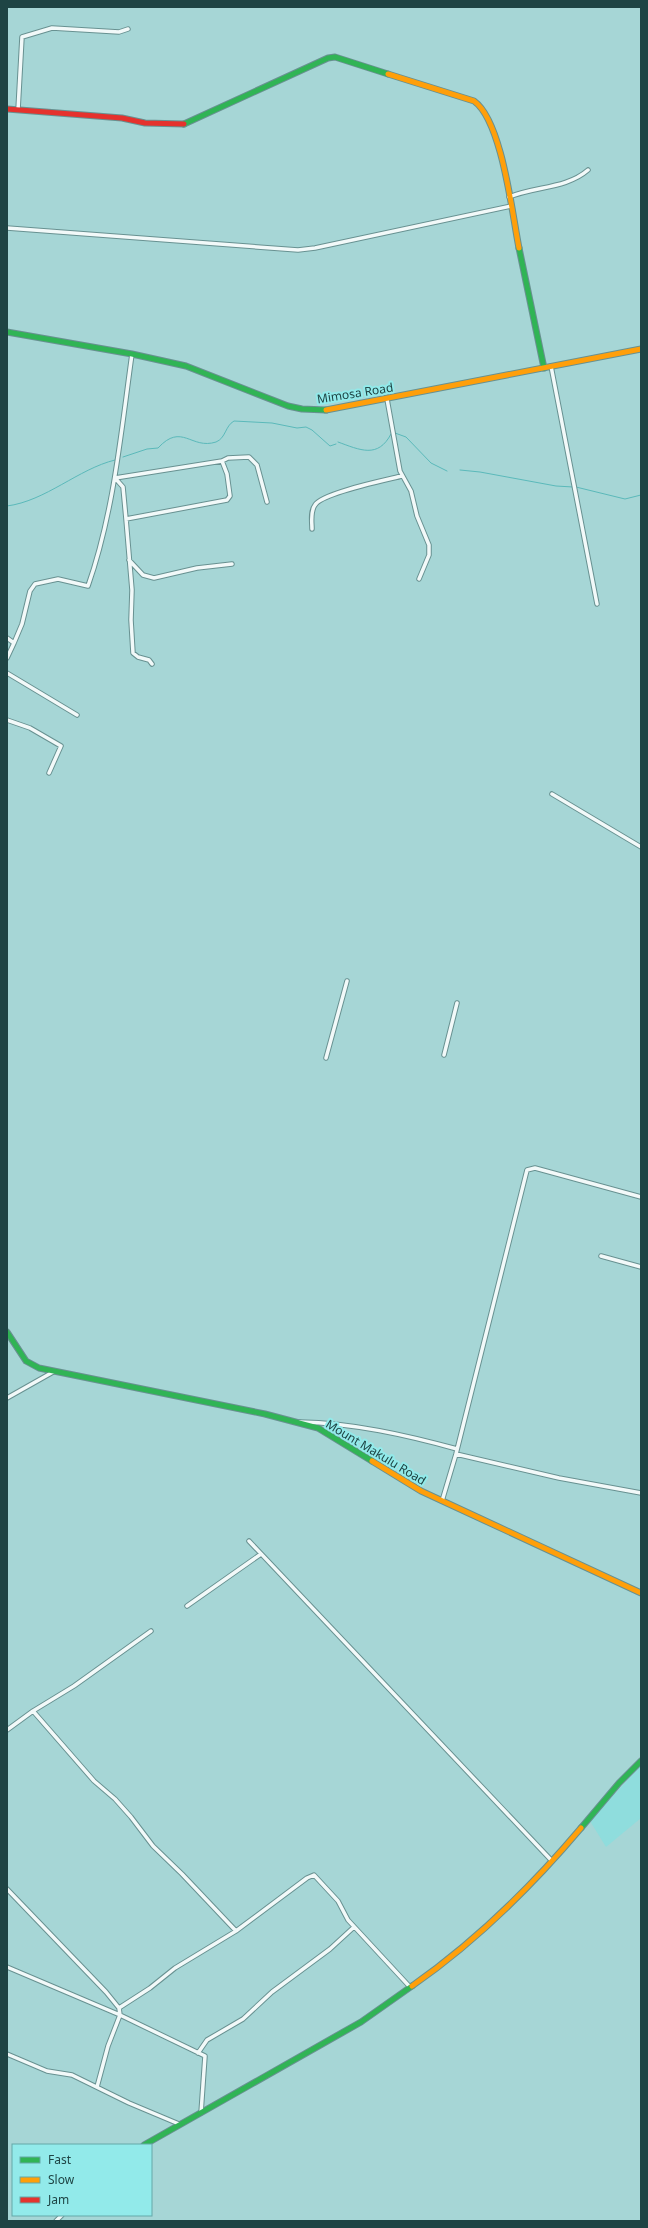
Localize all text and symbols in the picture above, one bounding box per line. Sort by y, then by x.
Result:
street label: Mimosa Road [316,379,394,407]
street label: Mount Makulu Road [323,1415,429,1489]
legend [12,2144,152,2216]
text: Fast [48,2151,72,2168]
text: Slow [48,2171,75,2188]
text: Jam [47,2191,69,2208]

